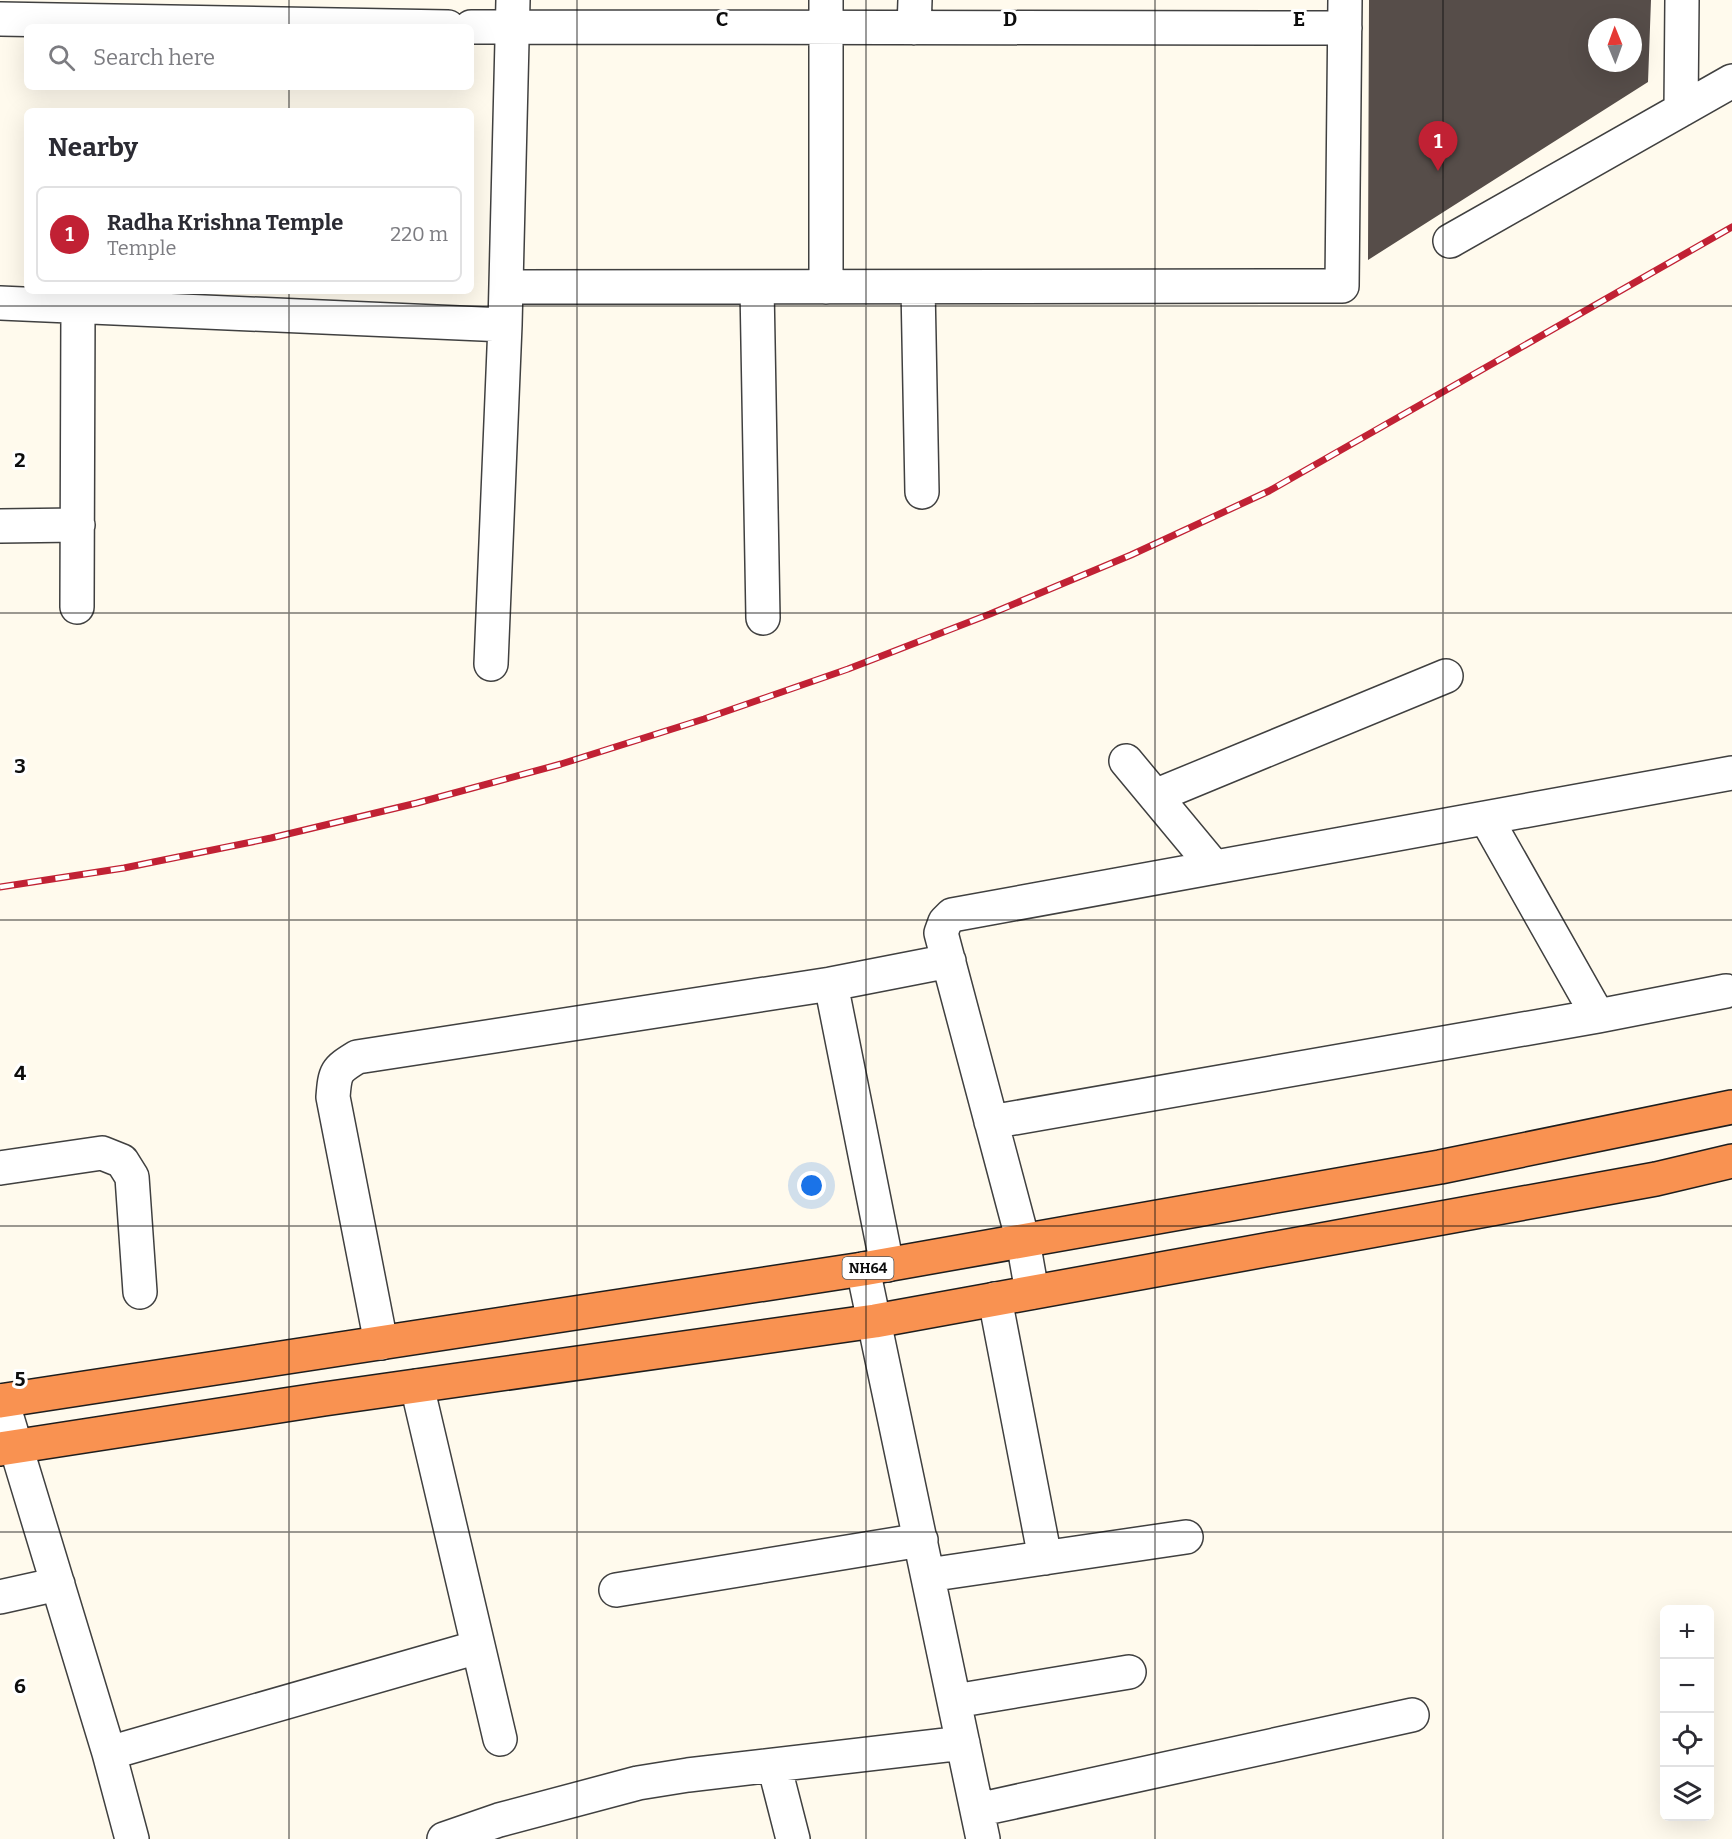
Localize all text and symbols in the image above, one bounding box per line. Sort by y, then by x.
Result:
text: C [716,7,728,31]
text: D [1003,7,1017,31]
text: E [1293,7,1305,31]
north arrow [1588,18,1642,72]
search box [24,24,474,90]
icon: search [45,41,78,74]
text: Search here [93,44,215,71]
pin: 1 [1418,122,1458,171]
text: Nearby [48,132,138,163]
text: Radha Krishna Temple [107,209,343,236]
text: 1 [65,222,74,246]
text: 220 m [390,222,448,246]
text: Temple [107,236,176,260]
text: 2 [14,448,26,472]
text: 3 [14,754,26,778]
text: 4 [14,1061,26,1085]
your location [797,1171,826,1200]
road number: NH64 [842,1257,894,1279]
text: 5 [15,1367,26,1391]
map controls [1660,1605,1714,1821]
button: + [1660,1605,1714,1659]
button: − [1660,1659,1714,1713]
text: 6 [14,1674,26,1698]
button: locate [1660,1713,1714,1767]
button: layers [1660,1767,1714,1821]

